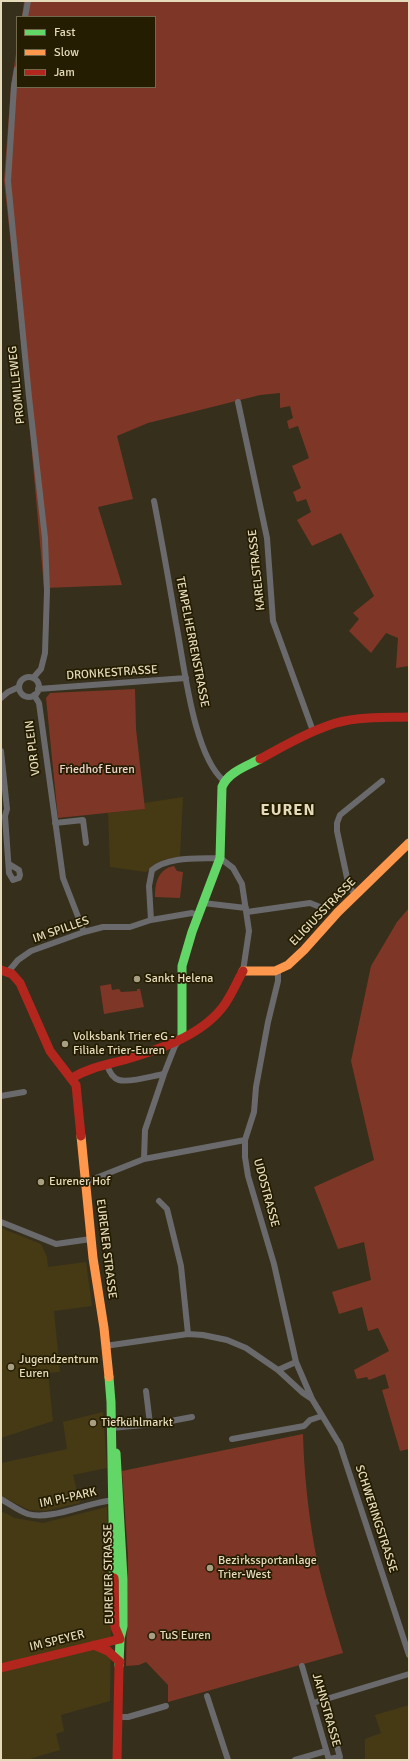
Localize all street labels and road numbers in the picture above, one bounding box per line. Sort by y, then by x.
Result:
street label: PROMILLEWEG [6,345,28,425]
street label: KARELSTRASSE [246,529,268,611]
street label: TEMPELHERRENSTRASSE [172,575,212,709]
street label: DRONKESTRASSE [66,663,158,683]
street label: VOR PLEIN [22,719,44,777]
street label: ELIGIUSSTRASSE [287,875,359,949]
street label: IM SPILLES [31,914,91,946]
street label: UDOSTRASSE [250,1157,282,1229]
street label: EURENER STRASSE [93,1198,119,1300]
street label: SCHWERINGSTRASSE [352,1463,400,1575]
street label: IM PI-PARK [38,1485,98,1511]
street label: EURENER STRASSE [101,1524,117,1624]
street label: IM SPEYER [28,1627,86,1655]
street label: JAHNSTRASSE [309,1672,343,1748]

